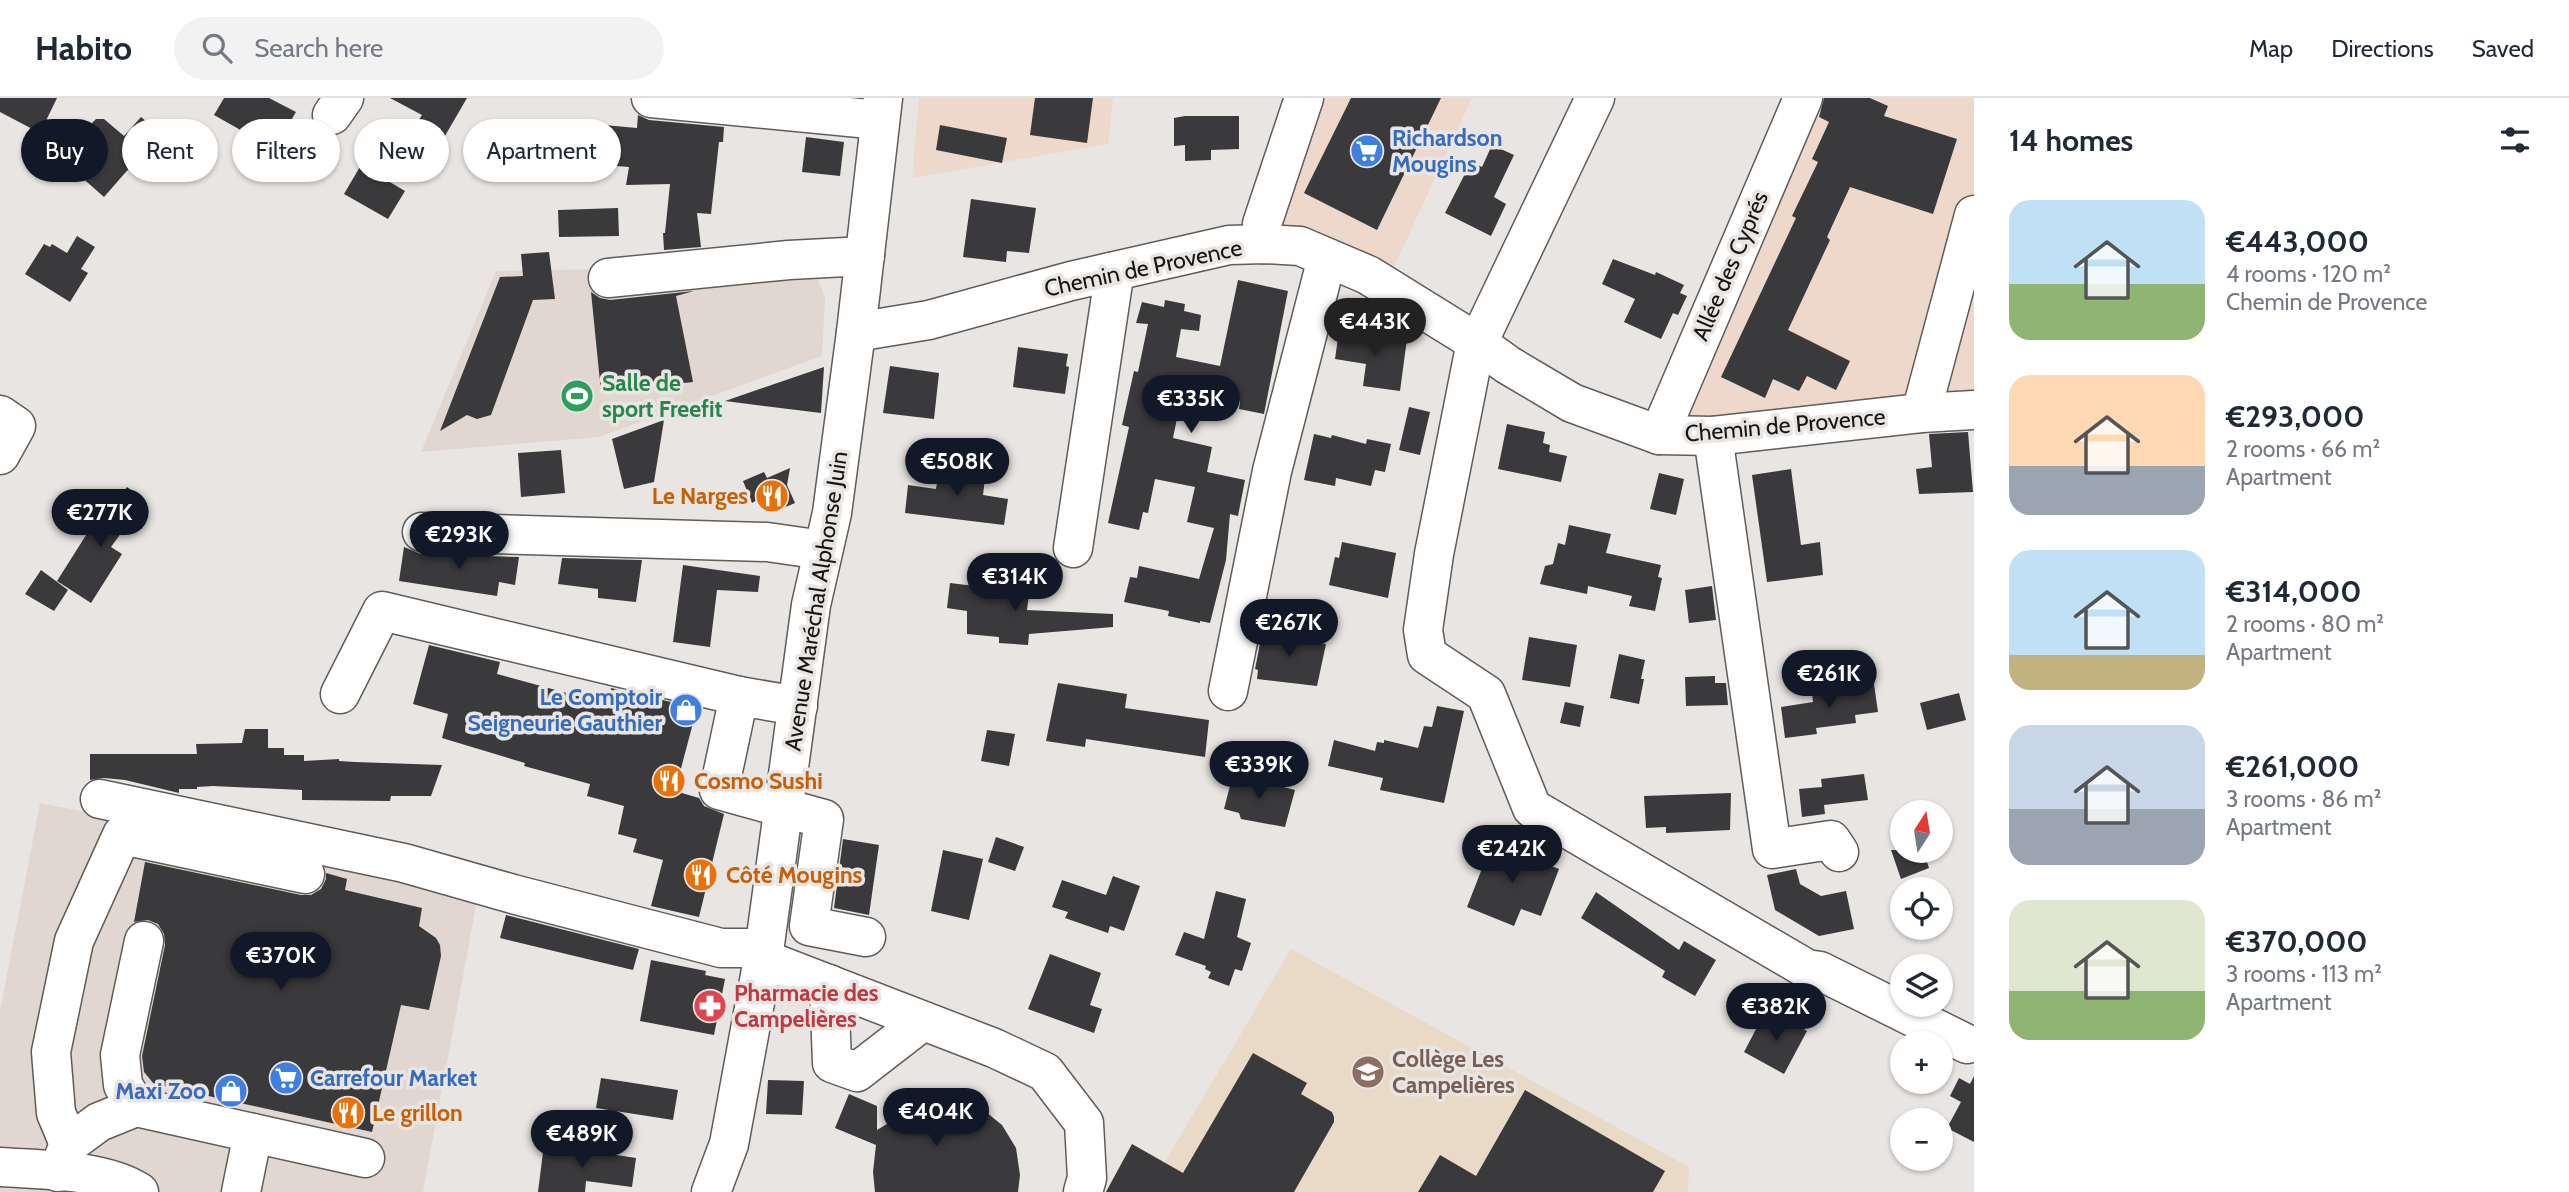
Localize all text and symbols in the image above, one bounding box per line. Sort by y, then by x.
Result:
search box [174,17,664,80]
text: Habito [35,28,132,68]
icon: search [198,29,236,67]
text: Search here [254,32,383,64]
text: Map [2249,34,2293,63]
text: Directions [2331,34,2434,63]
text: Saved [2472,34,2534,63]
chip: Buy [21,119,108,182]
chip: Rent [122,119,218,182]
chip: Filters [232,119,340,182]
chip: New [354,119,449,182]
chip: Apartment [463,119,621,182]
icon: filters [2496,121,2534,159]
text: 14 homes [2009,122,2133,159]
place label: Richardson Mougins [1392,124,1502,178]
supermarket icon: Richardson Mougins [1348,132,1386,170]
street label: Allée des Cyprés [1686,187,1774,345]
text: €443,000 [2226,223,2369,260]
icon: home [2065,228,2149,312]
street label: Chemin de Provence [1042,233,1245,303]
text: 4 rooms · 120 m² [2226,260,2391,288]
text: Chemin de Provence [2226,288,2427,316]
pin: €443K [1326,299,1424,358]
text: €443K [1340,307,1410,335]
place label: Salle de sport Freefit [602,369,723,423]
pin: €335K [1142,376,1240,435]
sports icon: Salle de sport Freefit [558,377,596,415]
text: €335K [1158,384,1224,412]
text: €293,000 [2226,398,2364,435]
street label: Chemin de Provence [1683,402,1887,448]
icon: home [2065,403,2149,487]
text: 2 rooms · 66 m² [2226,435,2380,463]
pin: €508K [908,438,1006,498]
text: €508K [921,447,993,475]
street label: Avenue Maréchal Alphonse Juin [778,449,854,753]
text: Apartment [2226,463,2331,491]
restaurant icon: Le Narges [753,477,791,515]
place label: Le Narges [652,482,748,510]
pin: €277K [51,490,149,549]
text: €277K [68,498,132,526]
pin: €293K [410,512,508,571]
text: €293K [426,520,492,548]
pin: €314K [966,554,1064,613]
text: €314K [983,562,1047,590]
text: €314,000 [2226,573,2361,610]
icon: home [2065,578,2149,662]
pin: €267K [1240,600,1338,659]
text: €267K [1256,608,1322,636]
text: 2 rooms · 80 m² [2226,610,2384,638]
text: Apartment [2226,638,2331,666]
pin: €261K [1780,650,1878,710]
text: €261K [1798,659,1860,687]
place label: Le Comptoir Seigneurie Gauthier [468,683,662,737]
shop icon: Le Comptoir Seigneurie Gauthier [667,691,705,729]
pin: €339K [1210,742,1308,801]
text: €261,000 [2226,748,2359,785]
text: €339K [1226,750,1292,778]
icon: home [2065,753,2149,837]
restaurant icon: Cosmo Sushi [650,762,688,800]
place label: Cosmo Sushi [694,767,823,795]
text: 3 rooms · 86 m² [2226,785,2381,813]
north arrow [1890,800,1953,863]
map controls [1890,800,1953,1171]
text: Apartment [2226,813,2331,841]
pin: €242K [1463,826,1561,885]
text: €242K [1478,834,1546,862]
restaurant icon: Côté Mougins [682,856,720,894]
place label: Côté Mougins [726,861,863,889]
button: locate [1890,877,1953,940]
text: €370,000 [2226,923,2368,960]
icon: home [2065,928,2149,1012]
pin: €370K [232,932,330,992]
text: €370K [246,941,316,969]
button: layers [1890,954,1953,1017]
text: 3 rooms · 113 m² [2226,960,2382,988]
place label: Pharmacie des Campelières [734,979,879,1033]
pin: €382K [1727,984,1825,1043]
pharmacy icon: Pharmacie des Campelières [691,987,729,1025]
text: Apartment [2226,988,2331,1016]
text: €382K [1742,992,1810,1020]
button: + [1890,1031,1953,1094]
place label: Collège Les Campelières [1392,1045,1515,1099]
school or university icon: Collège Les Campelières [1349,1053,1387,1091]
supermarket icon: Carrefour Market [267,1059,305,1097]
place label: Carrefour Market [310,1064,477,1092]
shop icon: Maxi Zoo [212,1072,250,1110]
place label: Maxi Zoo [115,1077,206,1105]
pin: €404K [887,1088,985,1148]
restaurant icon: Le grillon [329,1094,367,1132]
text: €404K [899,1097,973,1125]
place label: Le grillon [372,1099,463,1127]
button: − [1890,1108,1953,1171]
pin: €489K [533,1110,631,1170]
text: €489K [547,1119,617,1147]

